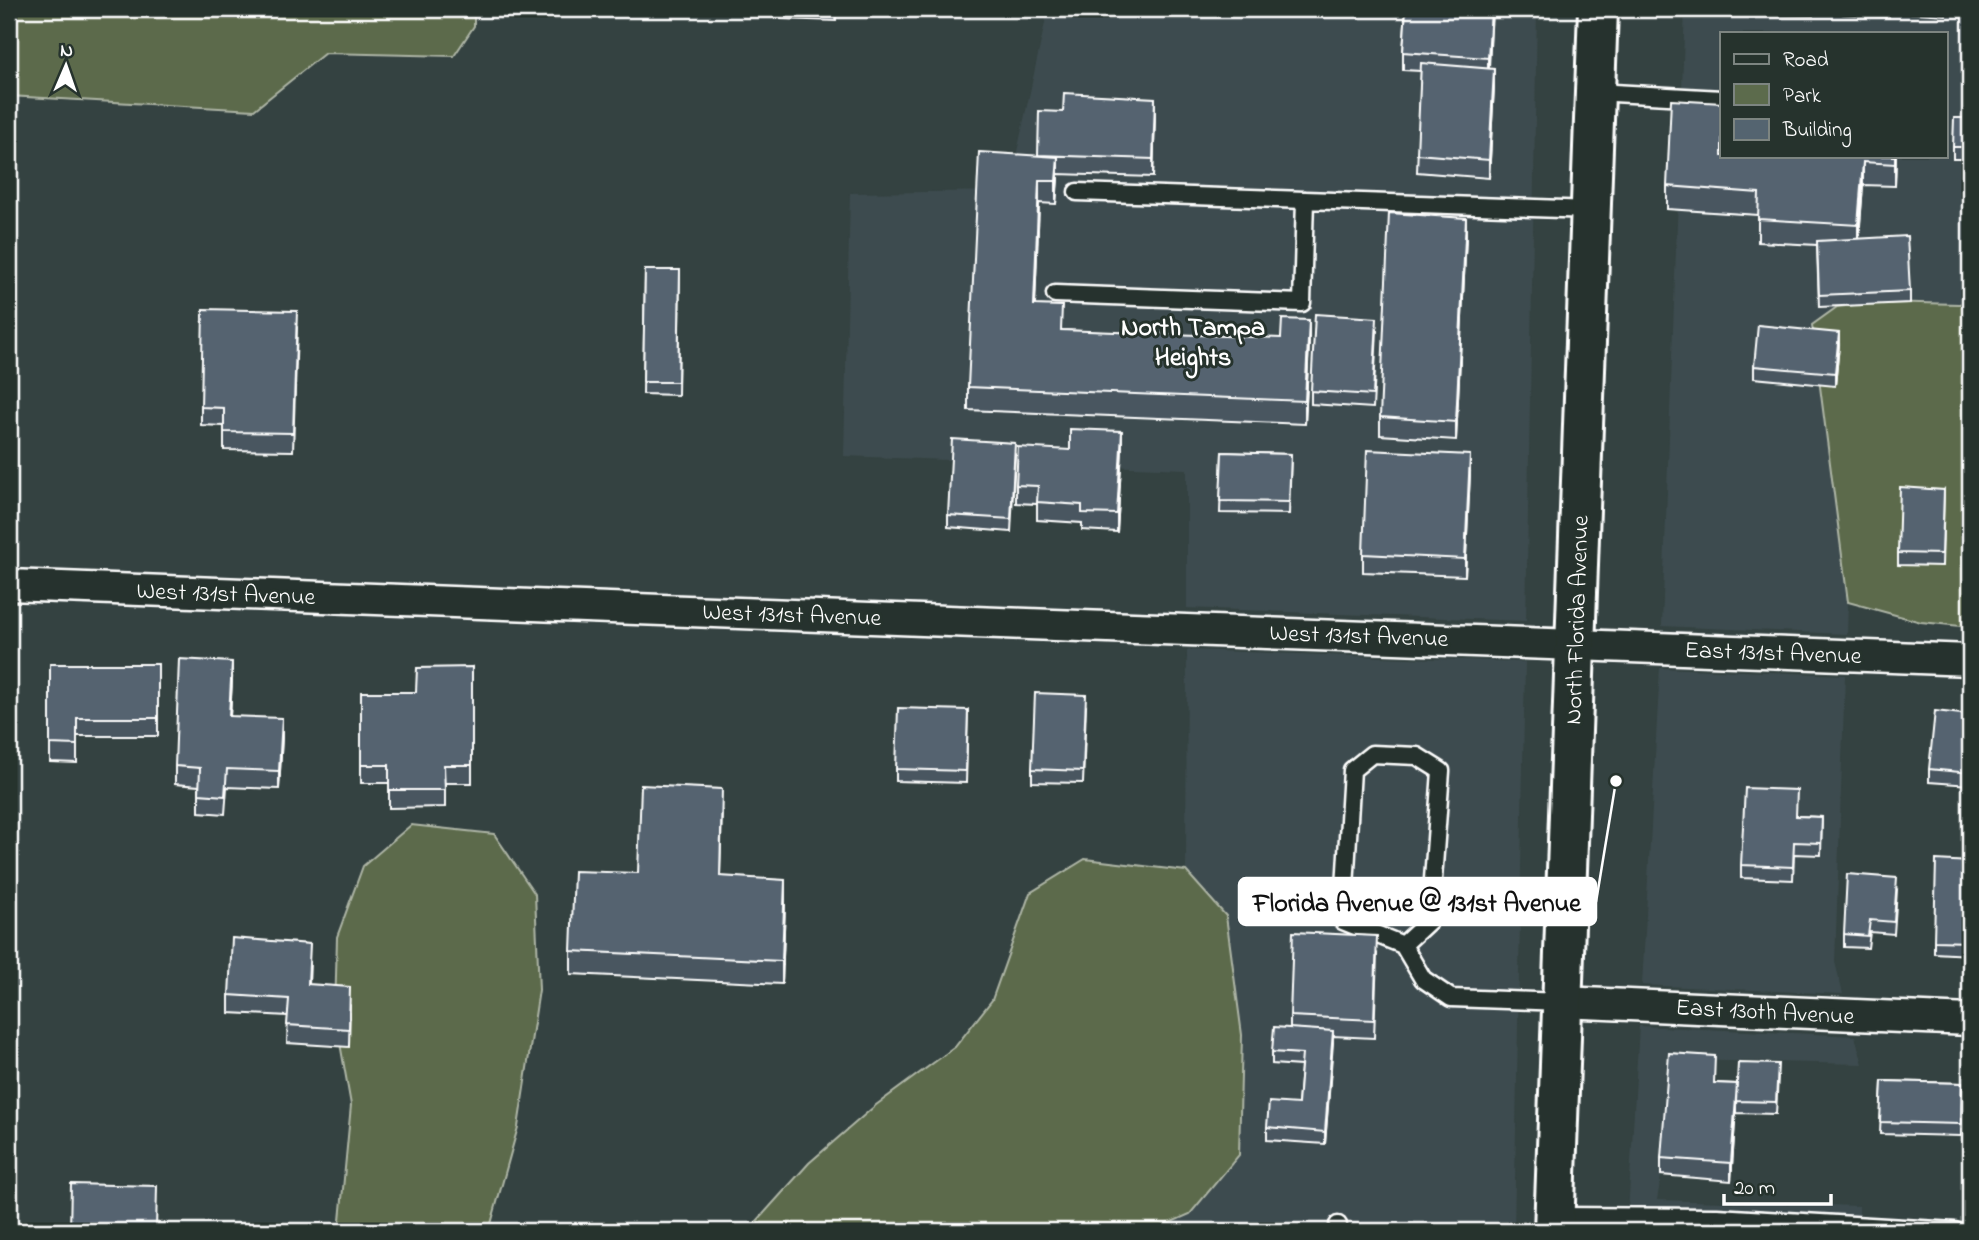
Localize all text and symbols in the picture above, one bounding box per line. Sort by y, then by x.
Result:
north arrow [32,32,102,102]
legend [1720,32,1948,158]
text: N [60,38,74,65]
text: Road [1783,46,1829,76]
text: Park [1783,82,1822,112]
text: Building [1782,116,1852,148]
district label: North Tampa Heights [1121,310,1265,379]
street label: North Florida Avenue [1557,514,1600,725]
street label: West 131st Avenue [136,575,316,616]
street label: West 131st Avenue [702,596,882,637]
street label: West 131st Avenue [1269,617,1449,658]
street label: East 131st Avenue [1684,634,1862,675]
callout: Florida Avenue @ 131st Avenue [1239,878,1596,925]
text: Florida Avenue @ 131st Avenue [1251,886,1582,924]
street label: East 130th Avenue [1675,991,1855,1036]
scale bar [1724,1163,1830,1207]
text: 20 m [1734,1174,1775,1204]

